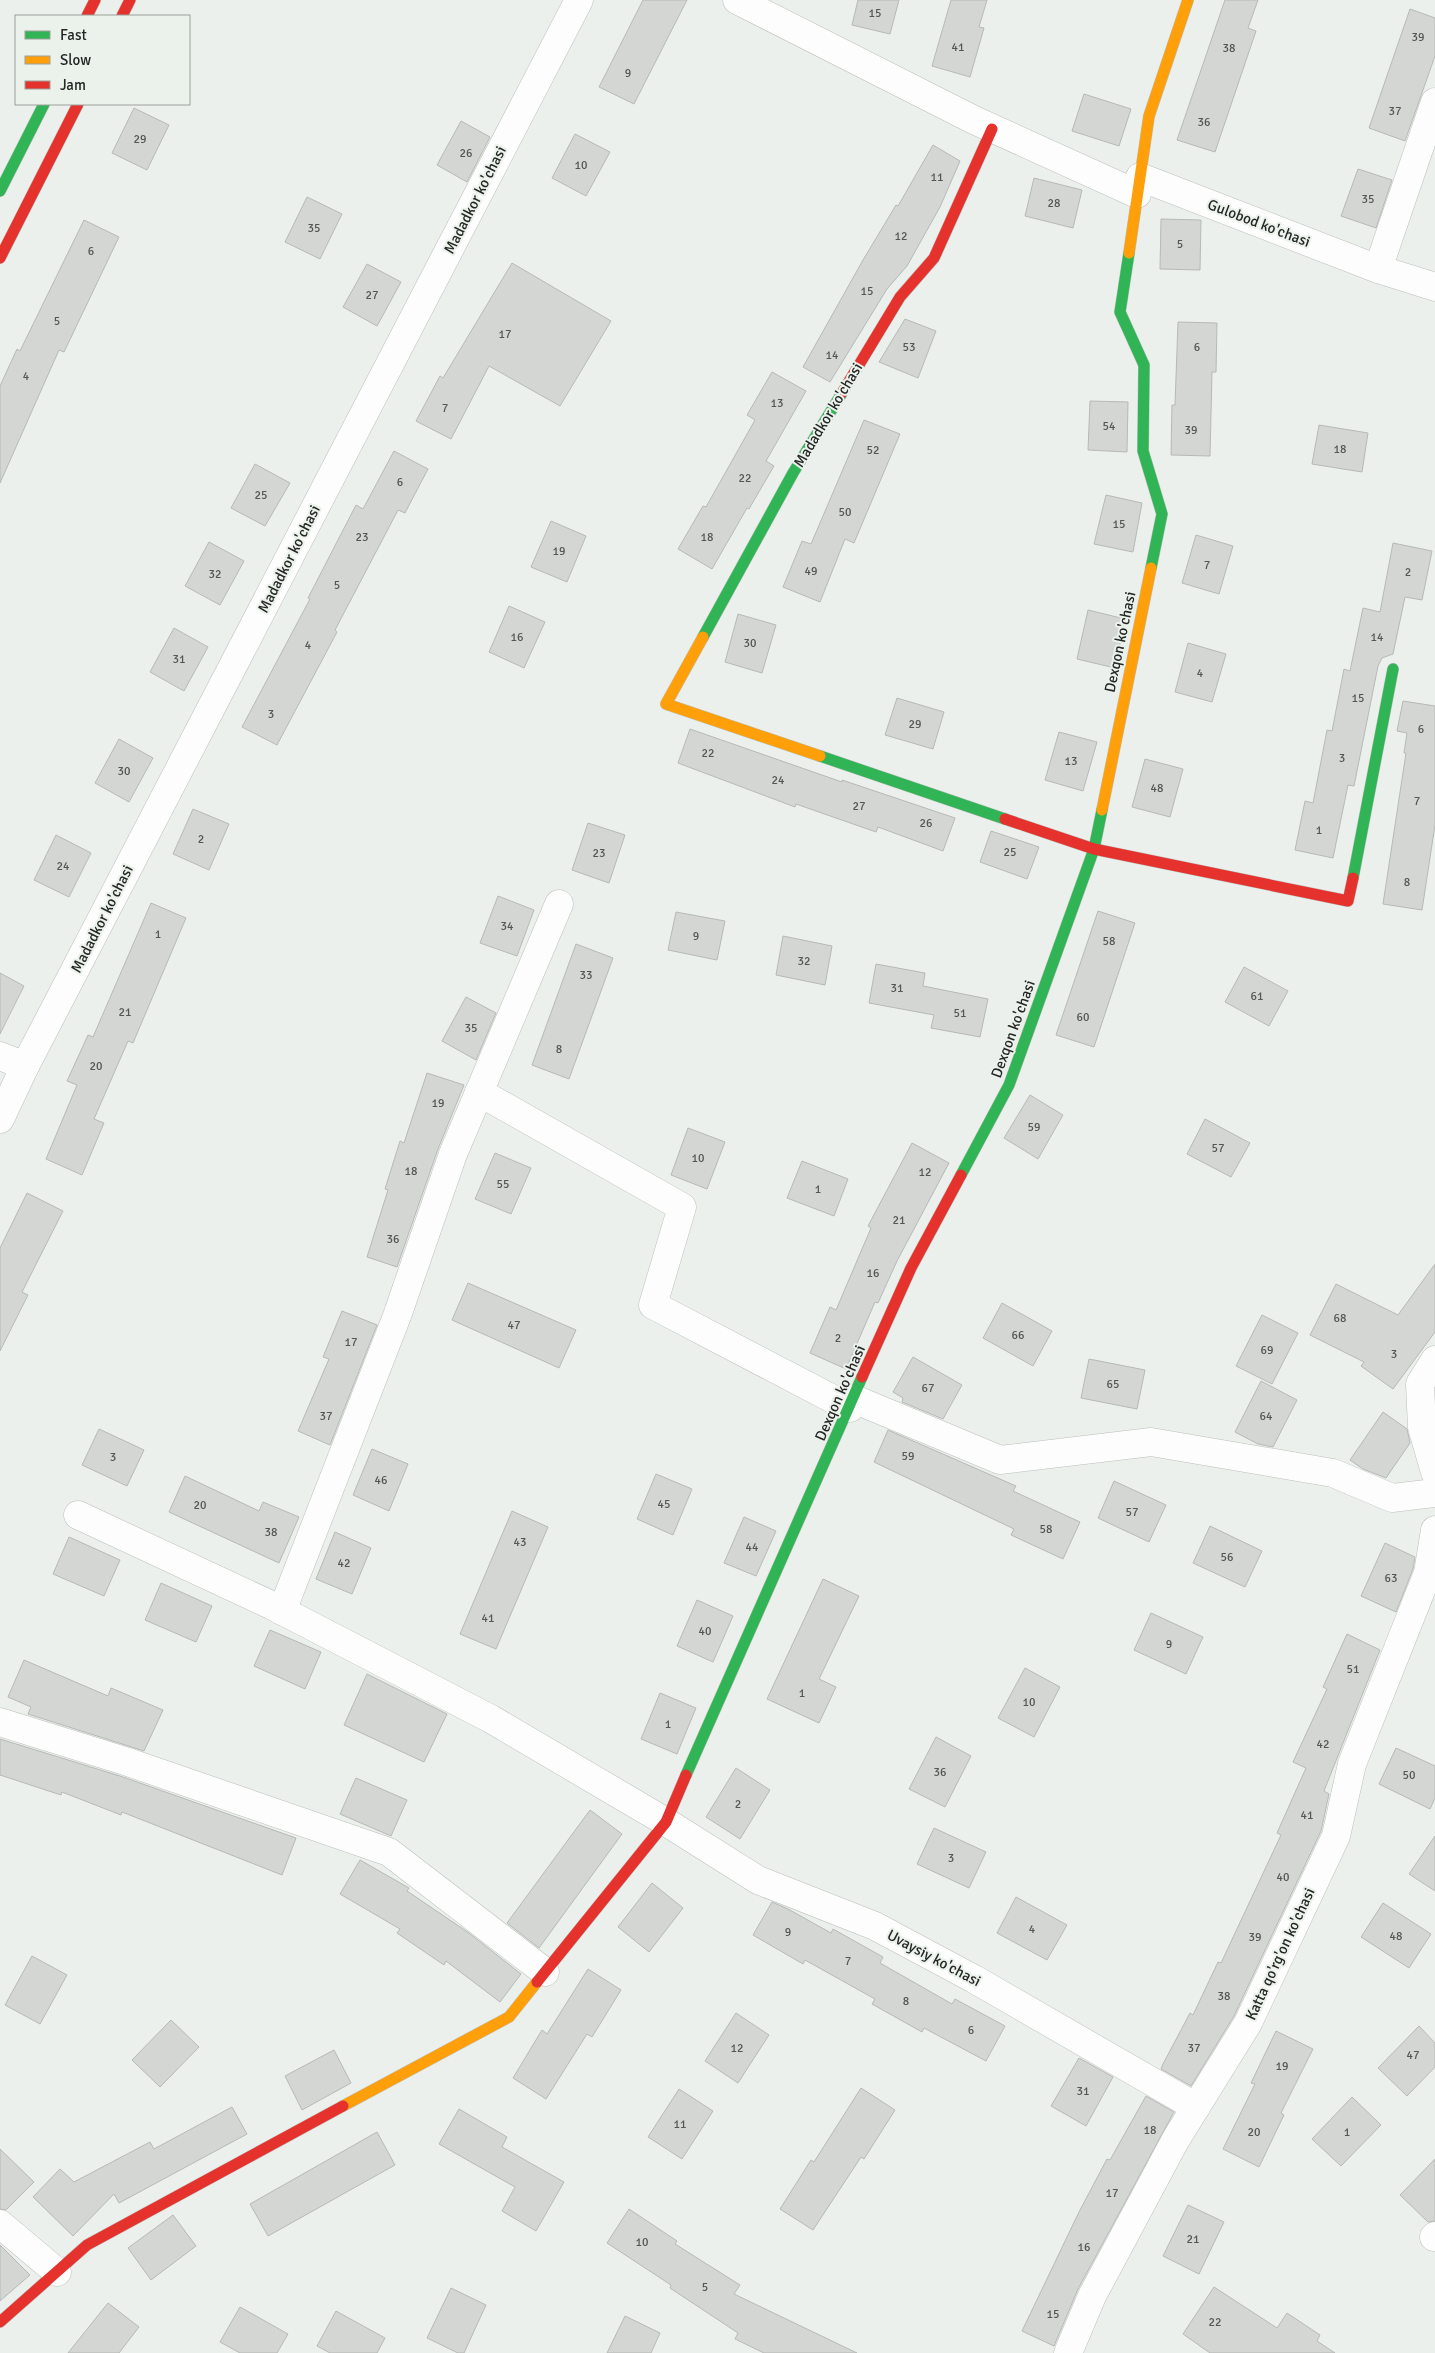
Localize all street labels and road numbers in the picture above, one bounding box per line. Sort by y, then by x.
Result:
street label: Madadkor ko'chasi [440,143,510,257]
street label: Gulobod ko'chasi [1205,195,1313,251]
street label: Madadkor ko'chasi [790,360,866,470]
street label: Madadkor ko'chasi [254,502,324,616]
street label: Dexqon ko'chasi [1101,590,1139,694]
street label: Madadkor ko'chasi [67,862,137,976]
street label: Dexqon ko'chasi [987,978,1039,1080]
street label: Dexqon ko'chasi [811,1342,869,1444]
street label: Katta qo'rg'on ko'chasi [1241,1885,1319,2023]
street label: Uvaysiy ko'chasi [884,1926,984,1990]

